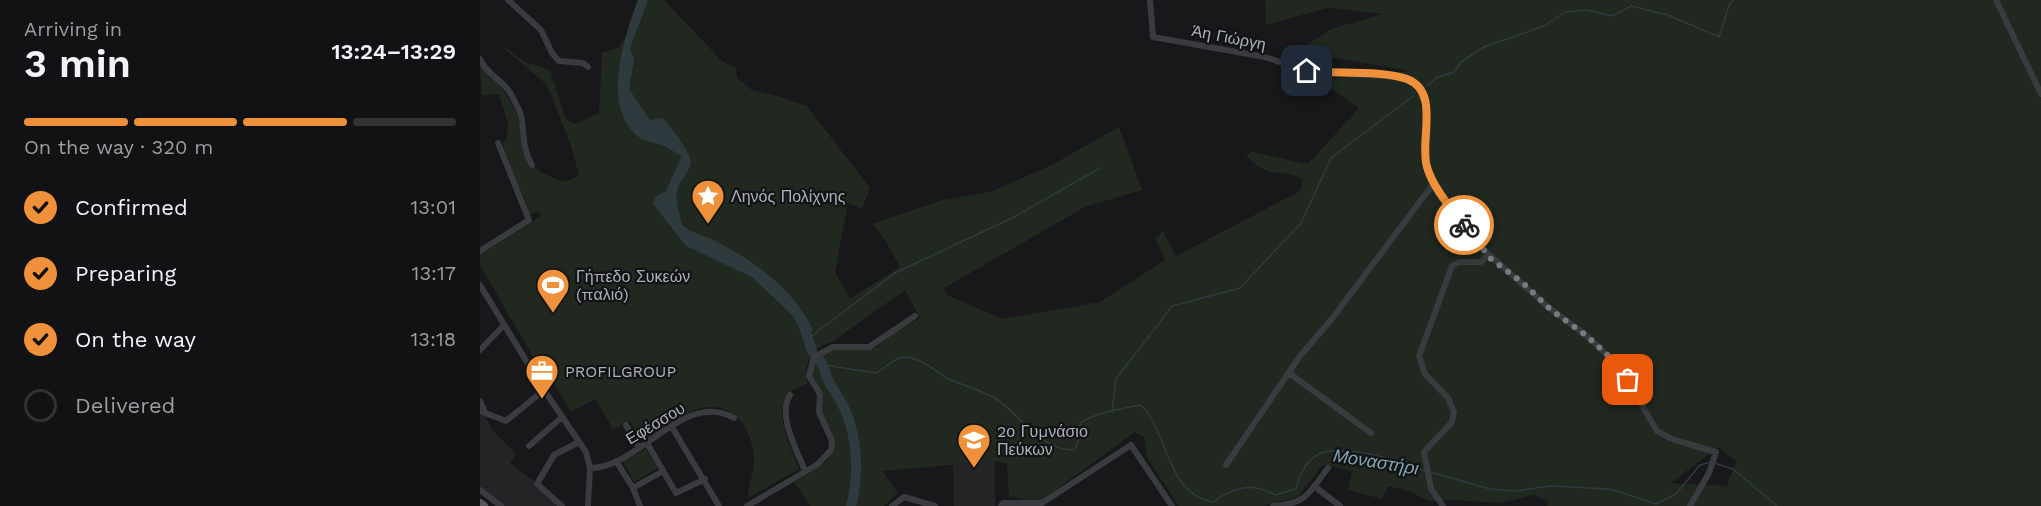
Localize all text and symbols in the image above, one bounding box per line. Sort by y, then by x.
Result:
text: Arriving in [24,17,122,41]
street label: Άη Γιώργη [1190,21,1268,54]
text: 13:24–13:29 [331,39,456,64]
text: 3 min [24,41,131,86]
pin [1281,45,1332,96]
icon: home [1290,54,1323,87]
text: On the way · 320 m [24,135,213,159]
place icon: Ληνός Πολίχνης [690,178,726,225]
place label: Ληνός Πολίχνης [731,187,846,206]
icon: check [24,191,57,224]
text: Confirmed [75,195,188,220]
text: 13:01 [410,195,456,219]
courier [1434,195,1494,255]
icon: bike [1448,209,1481,242]
icon: check [24,257,57,290]
text: Preparing [75,261,176,286]
text: 13:17 [412,261,456,285]
sports icon: Γήπεδο Συκεών (παλιό) [535,267,571,314]
place label: Γήπεδο Συκεών (παλιό) [576,267,690,304]
icon: check [24,323,57,356]
text: On the way [75,327,196,352]
text: 13:18 [411,327,456,351]
office icon: PROFILGROUP [524,353,560,400]
pin [1602,354,1653,405]
place label: PROFILGROUP [565,362,676,381]
icon: bag [1611,363,1644,396]
text: Delivered [75,393,175,418]
street label: Εφέσσου [622,398,688,448]
school or university icon: 2ο Γυμνάσιο Πεύκων [956,422,992,469]
place label: 2ο Γυμνάσιο Πεύκων [997,422,1088,459]
water label: Μοναστήρι [1332,444,1420,479]

